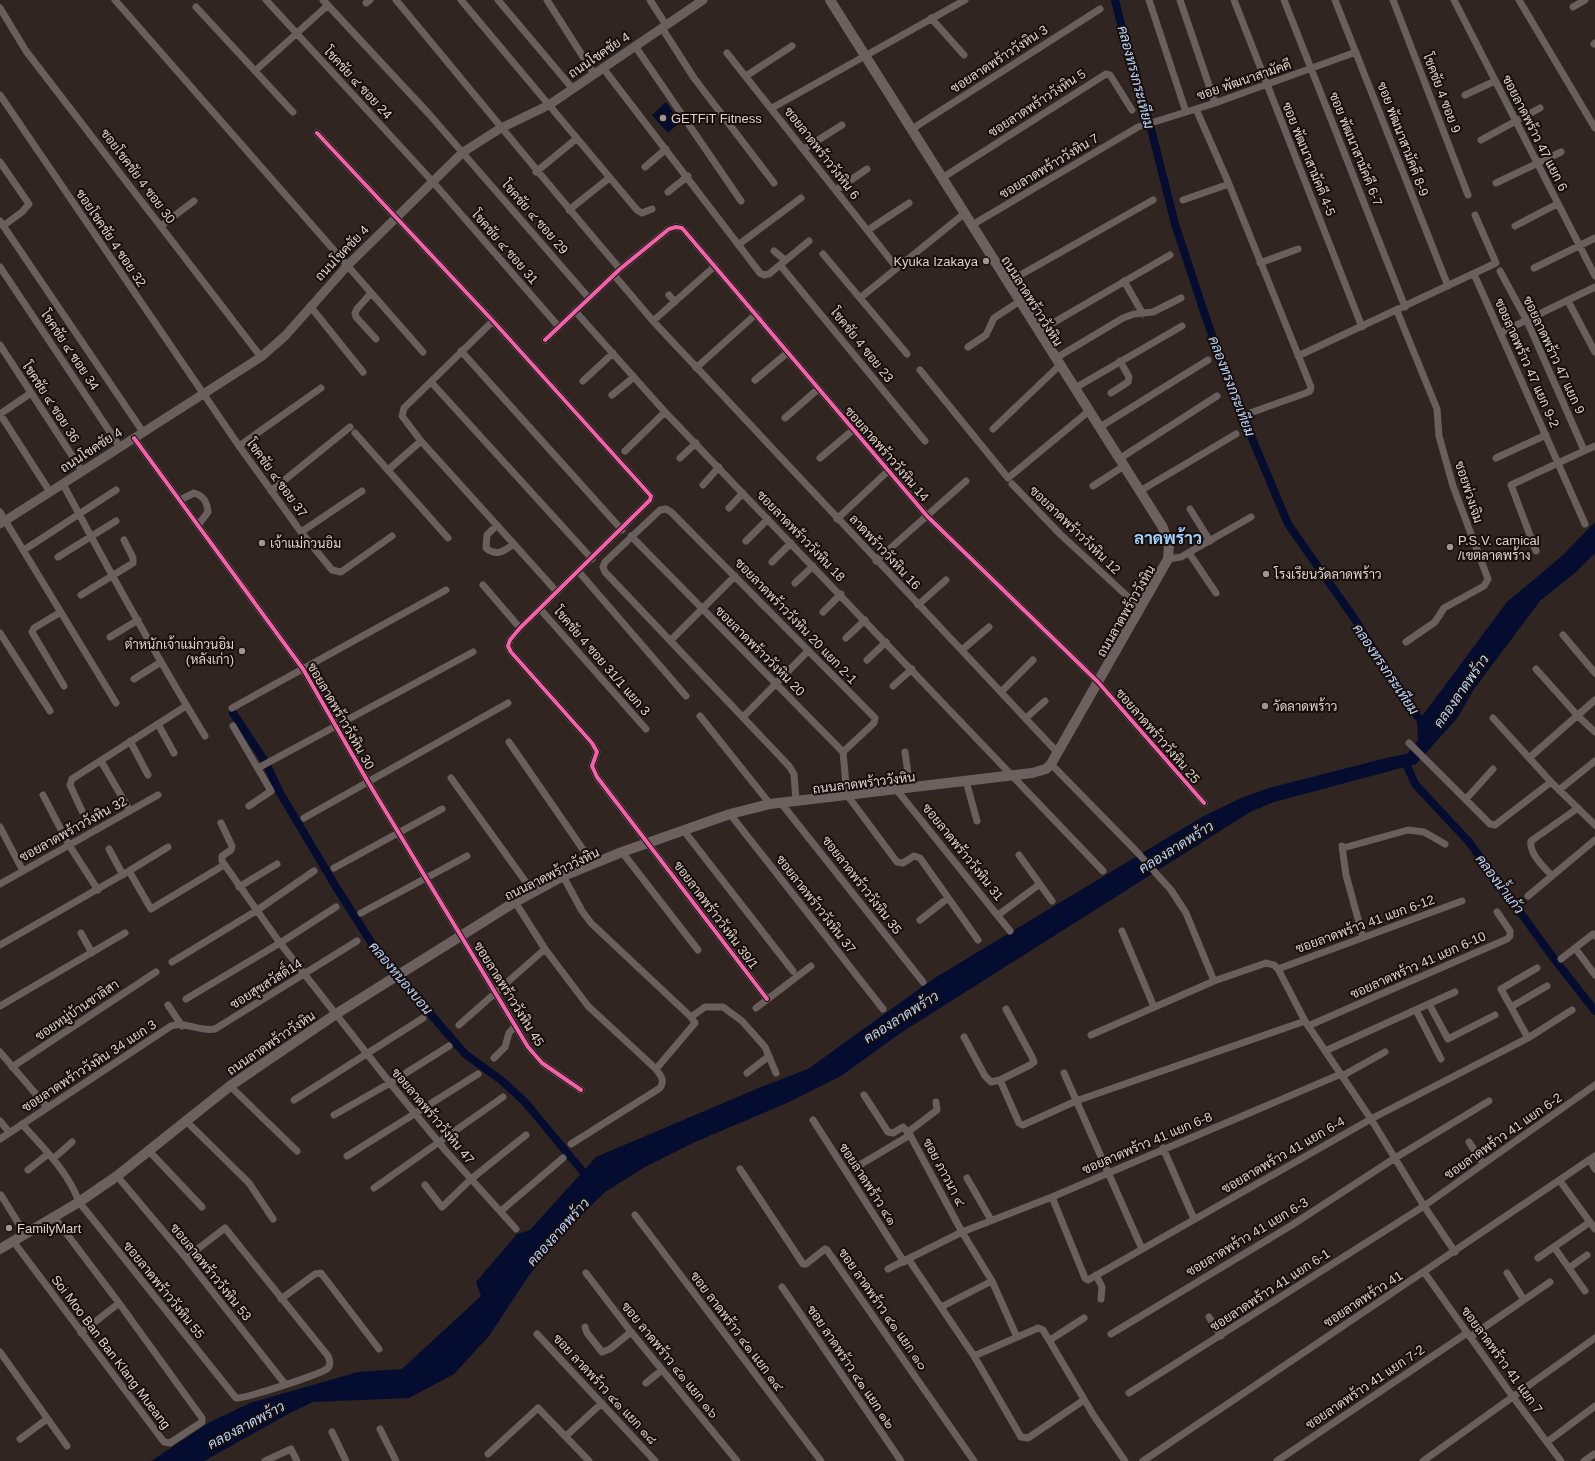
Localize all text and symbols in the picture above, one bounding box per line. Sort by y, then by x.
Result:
street label: ซอยลาดพร้าววังหิน 3 [946,20,1051,96]
water label: คลองทรงกระเทียม [1115,24,1159,131]
street label: ถนนโชคชัย 4 [565,28,633,81]
street label: โชคชัย ๔ ซอย 24 [320,42,396,122]
street label: โชคชัย 4 ซอย 9 [1420,50,1465,135]
street label: ซอย พัฒนาสามัคคี [1194,55,1293,103]
street label: ซอยลาดพร้าววังหิน 5 [984,64,1089,140]
street label: ซอยลาดพร้าว 47 แยก 6 [1499,72,1573,194]
street label: ซอย พัฒนาสามัคคี 8-9 [1374,79,1434,198]
street label: ซอย พัฒนาสามัคคี 6-7 [1326,89,1388,208]
street label: ซอย พัฒนาสามัคคี 4-5 [1279,99,1341,218]
street label: ซอยลาดพร้าววังหิน 6 [781,103,864,202]
place label: GETFiT Fitness [671,111,762,126]
marker: GETFiT Fitness [658,113,668,123]
street label: ซอยโชคชัย 4 ซอย 30 [98,125,179,226]
street label: ซอยลาดพร้าววังหิน 7 [996,129,1101,202]
street label: โชคชัย ๔ ซอย 29 [498,176,572,257]
street label: ซอยโชคชัย 4 ซอย 32 [73,186,150,290]
street label: โชคชัย ๔ ซอย 31 [468,206,542,287]
street label: ถนนโชคชัย 4 [311,222,372,284]
street label: ถนนลาดพร้าววังหิน [998,252,1067,349]
place label: Kyuka Izakaya [893,254,979,269]
marker: Kyuka Izakaya [981,256,991,266]
street label: ซอยลาดพร้าว 47 แยก 9 [1520,293,1590,416]
street label: ซอยลาดพร้าว 47 แยก 9-2 [1492,295,1564,430]
street label: โชคชัย 4 ซอย 23 [827,303,897,385]
street label: โชคชัย ๔ ซอย 34 [37,306,103,393]
water label: คลองทรงกระเทียม [1206,333,1260,439]
street label: โชคชัย ๔ ซอย 36 [19,357,83,445]
street label: ซอยลาดพร้าววังหิน 14 [842,402,934,504]
street label: ถนนโชคชัย 4 [57,424,125,476]
street label: โชคชัย ๔ ซอย 37 [243,435,311,520]
street label: ซอยพ่วงเจิม [1452,459,1487,525]
street label: ซอยลาดพร้าววังหิน 12 [1026,481,1125,577]
street label: ซอยลาดพร้าววังหิน 18 [754,486,850,585]
street label: ลาดพร้าววังหิน 16 [846,510,925,593]
district label: ลาดพร้าว [1134,527,1202,548]
place label: P.S.V. camical /เขตลาดพร้าง [1458,533,1540,563]
place label: เจ้าแม่กวนอิม [270,534,341,551]
marker: เจ้าแม่กวนอิม [257,538,267,548]
marker: P.S.V. camical /เขตลาดพร้าง [1445,542,1455,552]
street label: ซอยลาดพร้าววังหิน 20 แยก 2-1 [732,555,860,687]
street label: ถนนลาดพร้าววังหิน [1092,561,1158,660]
place label: โรงเรียนวัดลาดพร้าว [1273,565,1382,582]
marker: โรงเรียนวัดลาดพร้าว [1261,569,1271,579]
street label: โชคชัย 4 ซอย 31/1 แยก 3 [550,602,654,718]
street label: ซอยลาดพร้าววังหิน 20 [712,603,808,699]
water label: คลองทรงกระเทียม [1350,620,1423,718]
place label: ตำหนักเจ้าแม่กวนอิม (หลังเก่า) [125,635,234,667]
marker: ตำหนักเจ้าแม่กวนอิม (หลังเก่า) [237,646,247,656]
water label: คลองลาดพร้าว [1430,652,1492,730]
street label: ซอยลาดพร้าววังหิน 30 [304,659,379,772]
street label: ซอยลาดพร้าววังหิน 25 [1113,684,1205,786]
place label: วัดลาดพร้าว [1273,697,1338,714]
marker: วัดลาดพร้าว [1260,701,1270,711]
street label: ถนนลาดพร้าววังหิน [812,767,916,797]
street label: ซอยลาดพร้าววังหิน 32 [16,792,129,865]
street label: ซอยลาดพร้าววังหิน 31 [919,799,1008,904]
water label: คลองลาดพร้าว [1136,818,1216,876]
street label: ซอยลาดพร้าววังหิน 35 [819,832,907,937]
street label: ถนนลาดพร้าววังหิน [501,843,602,903]
water label: คลองน้ำแก้ว [1472,849,1531,917]
street label: ซอยลาดพร้าววังหิน 37 [773,851,861,956]
street label: ซอยลาดพร้าววังหิน 39/1 [671,857,763,972]
street label: ซอยลาดพร้าว 41 แยก 6-12 [1293,890,1437,956]
street label: ซอยลาดพร้าว 41 แยก 6-10 [1347,926,1488,1002]
water label: คลองหนองบอน [366,938,436,1018]
street label: ซอยลาดพร้าววังหิน 45 [471,938,549,1049]
street label: ซอยสุขสวัสดิ์14 [224,951,306,1014]
street label: ซอยหมู่บ้านชาลิสา [31,975,123,1045]
water label: คลองลาดพร้าว [861,988,941,1046]
street label: ถนนลาดพร้าววังหิน [223,1006,318,1078]
street label: ซอยลาดพร้าววังหิน 34 แยก 3 [18,1015,159,1115]
street label: ซอยลาดพร้าววังหิน 47 [389,1064,479,1167]
street label: ซอยลาดพร้าว 41 แยก 6-2 [1440,1088,1565,1182]
street label: ซอยลาดพร้าว 41 แยก 6-8 [1079,1107,1214,1177]
street label: ซอยลาดพร้าว 41 แยก 6-4 [1218,1112,1347,1196]
street label: ซอย ภาวนา ๔ [920,1136,968,1209]
street label: ซอยลาดพร้าว ๔๑ [836,1139,902,1228]
street label: ซอยลาดพร้าว 41 แยก 6-3 [1182,1193,1311,1279]
water label: คลองลาดพร้าว [524,1195,592,1269]
street label: ซอยลาดพร้าววังหิน 53 [167,1219,256,1324]
place label: FamilyMart [17,1221,82,1236]
marker: FamilyMart [4,1223,14,1233]
street label: ซอยลาดพร้าววังหิน 55 [120,1237,209,1342]
street label: ซอย ลาดพร้าว ๔๑ แยก ๑๐ [835,1244,932,1373]
street label: ซอยลาดพร้าว 41 แยก 6-1 [1206,1244,1333,1334]
street label: ซอยลาดพร้าว 41 [1320,1266,1405,1330]
street label: ซอย ลาดพร้าว ๔๑ แยก ๑๔ [687,1267,788,1394]
street label: Soi Moo Ban Ban Klang Mueang [48,1272,174,1432]
street label: ซอย ลาดพร้าว ๔๑ แยก ๑๖ [618,1298,723,1421]
street label: ซอย ลาดพร้าว ๔๑ แยก ๑๒ [804,1301,900,1432]
street label: ซอยลาดพร้าว 41 แยก 7 [1458,1303,1547,1416]
street label: ซอย ลาดพร้าว ๔๑ แยก ๑๘ [550,1329,662,1447]
street label: ซอยลาดพร้าว 41 แยก 7-2 [1302,1340,1427,1432]
water label: คลองลาดพร้าว [205,1398,287,1452]

